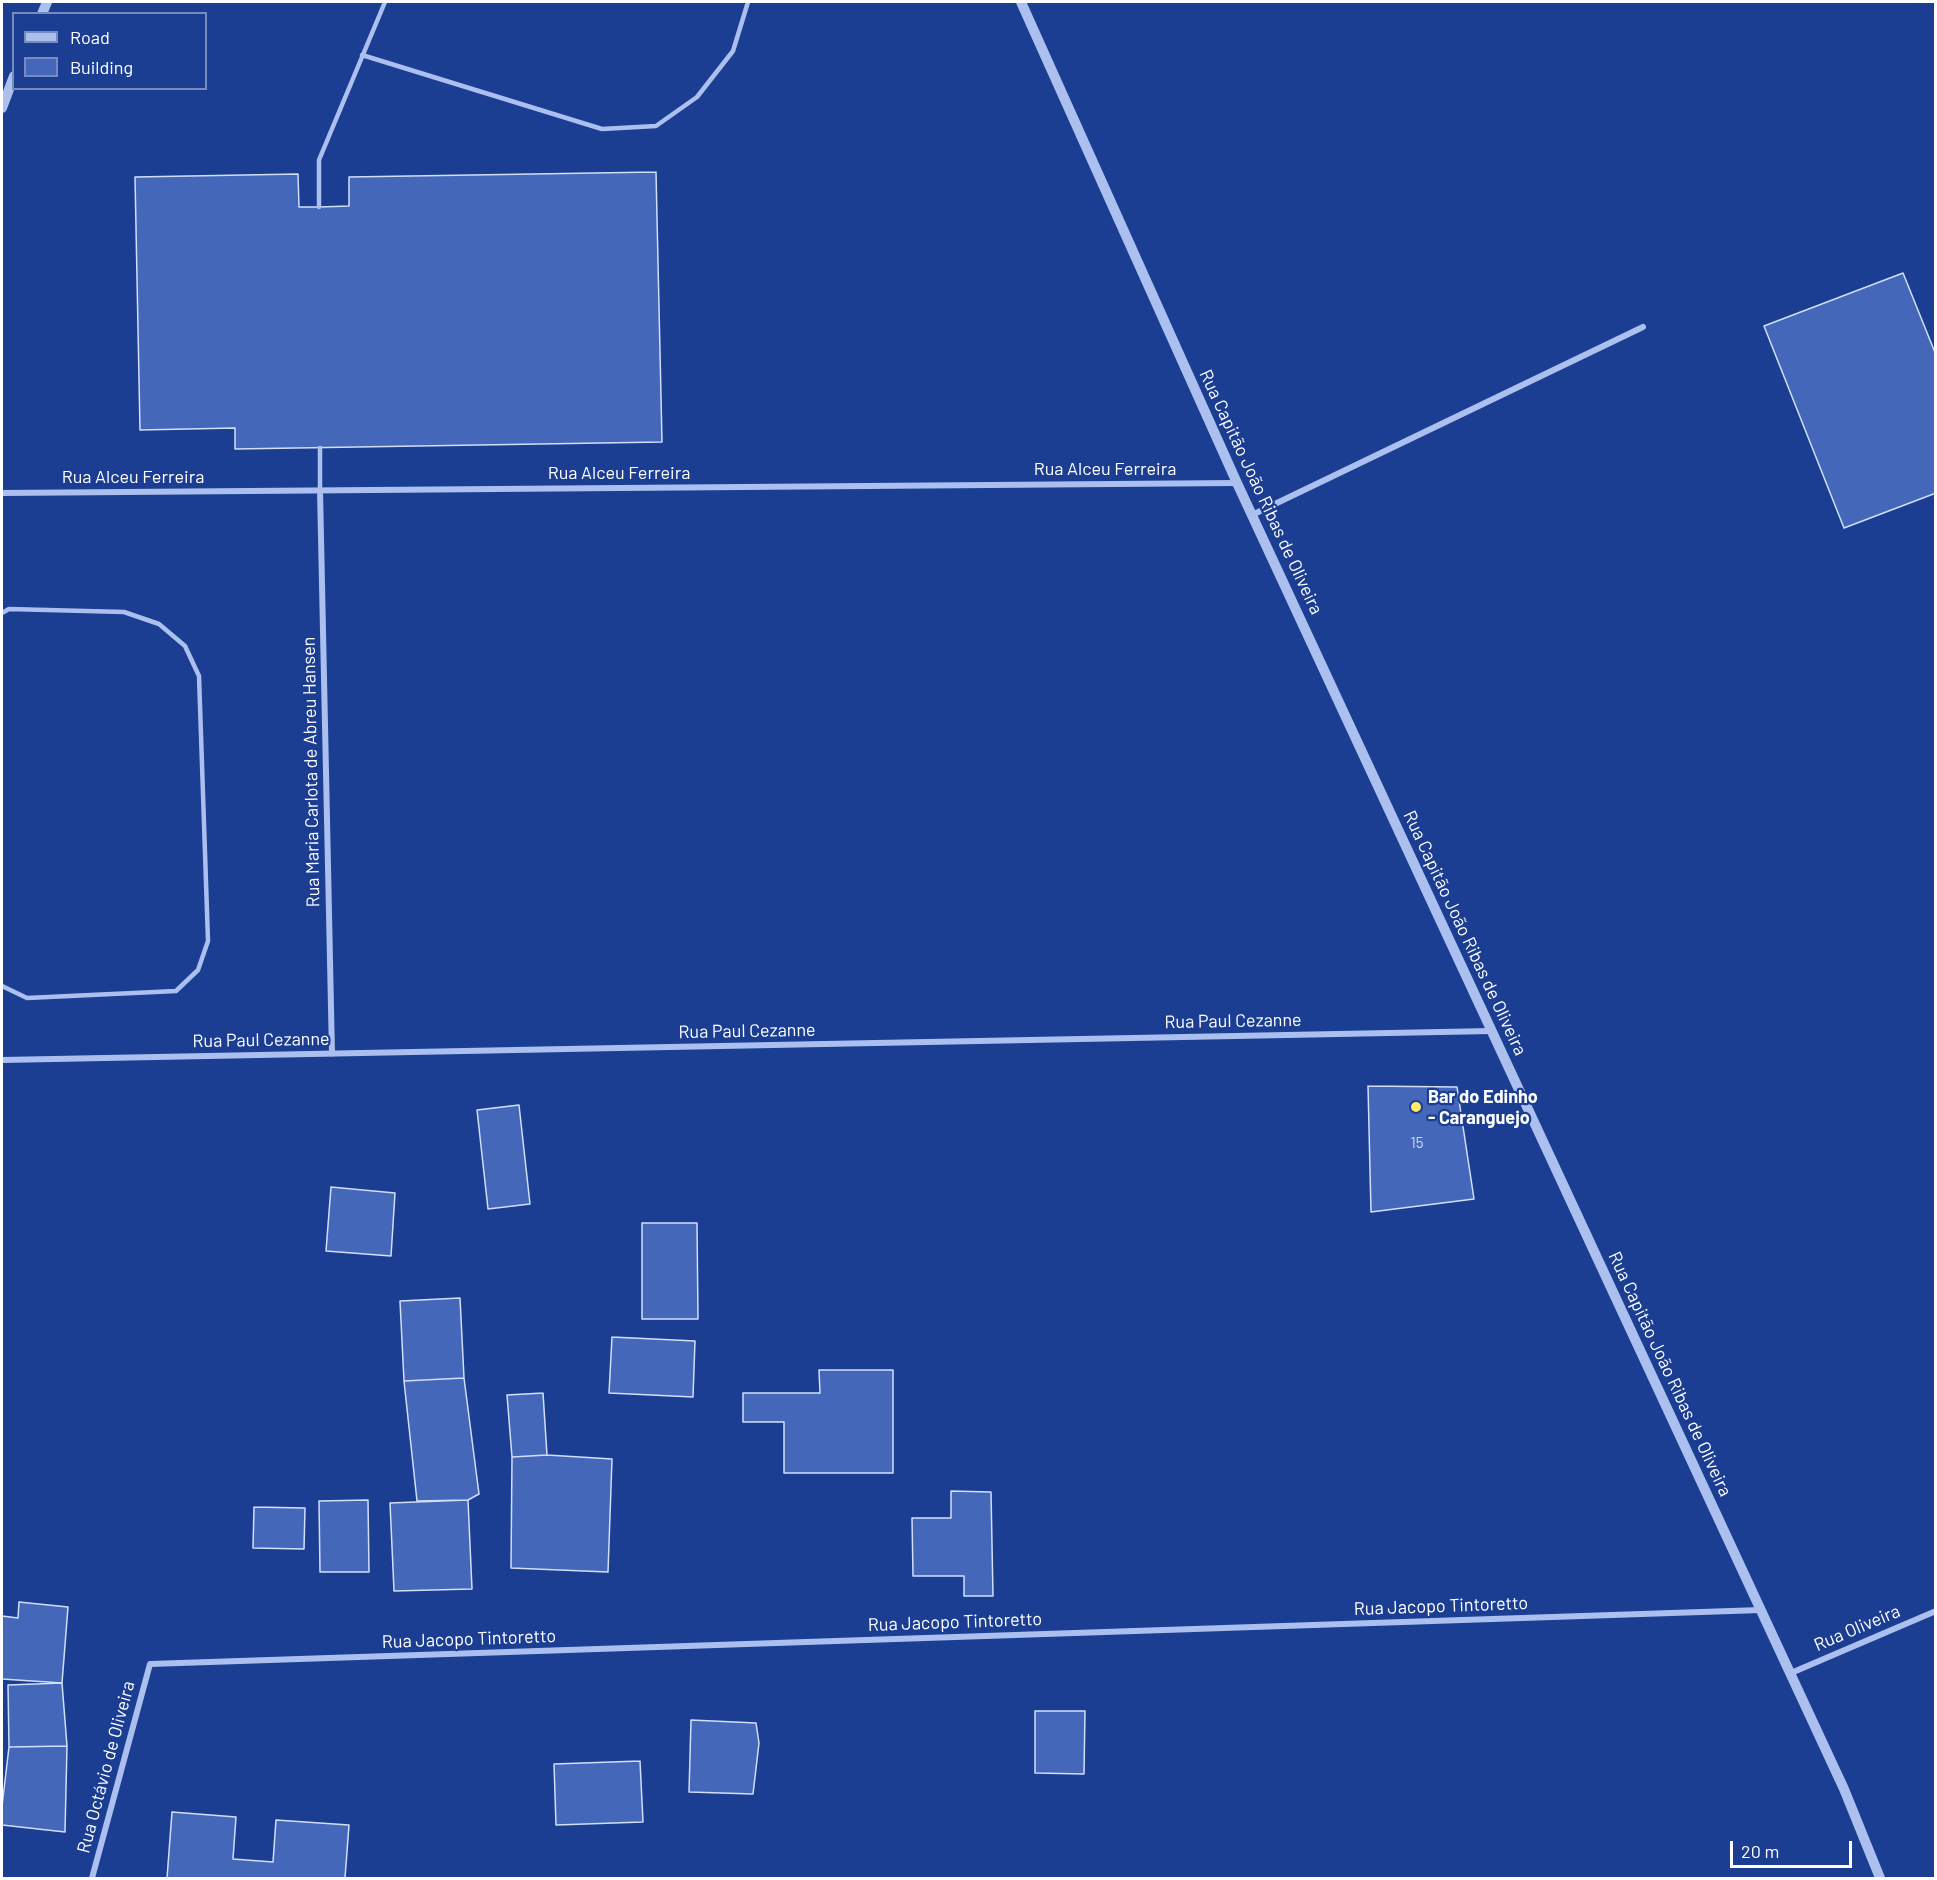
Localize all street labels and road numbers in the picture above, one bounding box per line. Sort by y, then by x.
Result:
street label: Rua Capitão João Ribas de Oliveira [1195,366,1327,618]
street label: Rua Alceu Ferreira [1034,458,1176,480]
street label: Rua Alceu Ferreira [548,462,690,484]
street label: Rua Alceu Ferreira [62,466,204,488]
street label: Rua Maria Carlota de Abreu Hansen [298,636,324,908]
street label: Rua Capitão João Ribas de Oliveira [1399,807,1531,1059]
street label: Rua Paul Cezanne [1164,1009,1302,1033]
street label: Rua Paul Cezanne [678,1019,816,1043]
street label: Rua Paul Cezanne [192,1028,330,1052]
street label: Rua Capitão João Ribas de Oliveira [1604,1248,1736,1500]
street label: Rua Jacopo Tintoretto [1354,1592,1528,1620]
street label: Rua Oliveira [1811,1600,1903,1656]
street label: Rua Jacopo Tintoretto [868,1608,1042,1636]
street label: Rua Jacopo Tintoretto [382,1625,556,1653]
street label: Rua Octávio de Oliveira [73,1679,139,1855]

